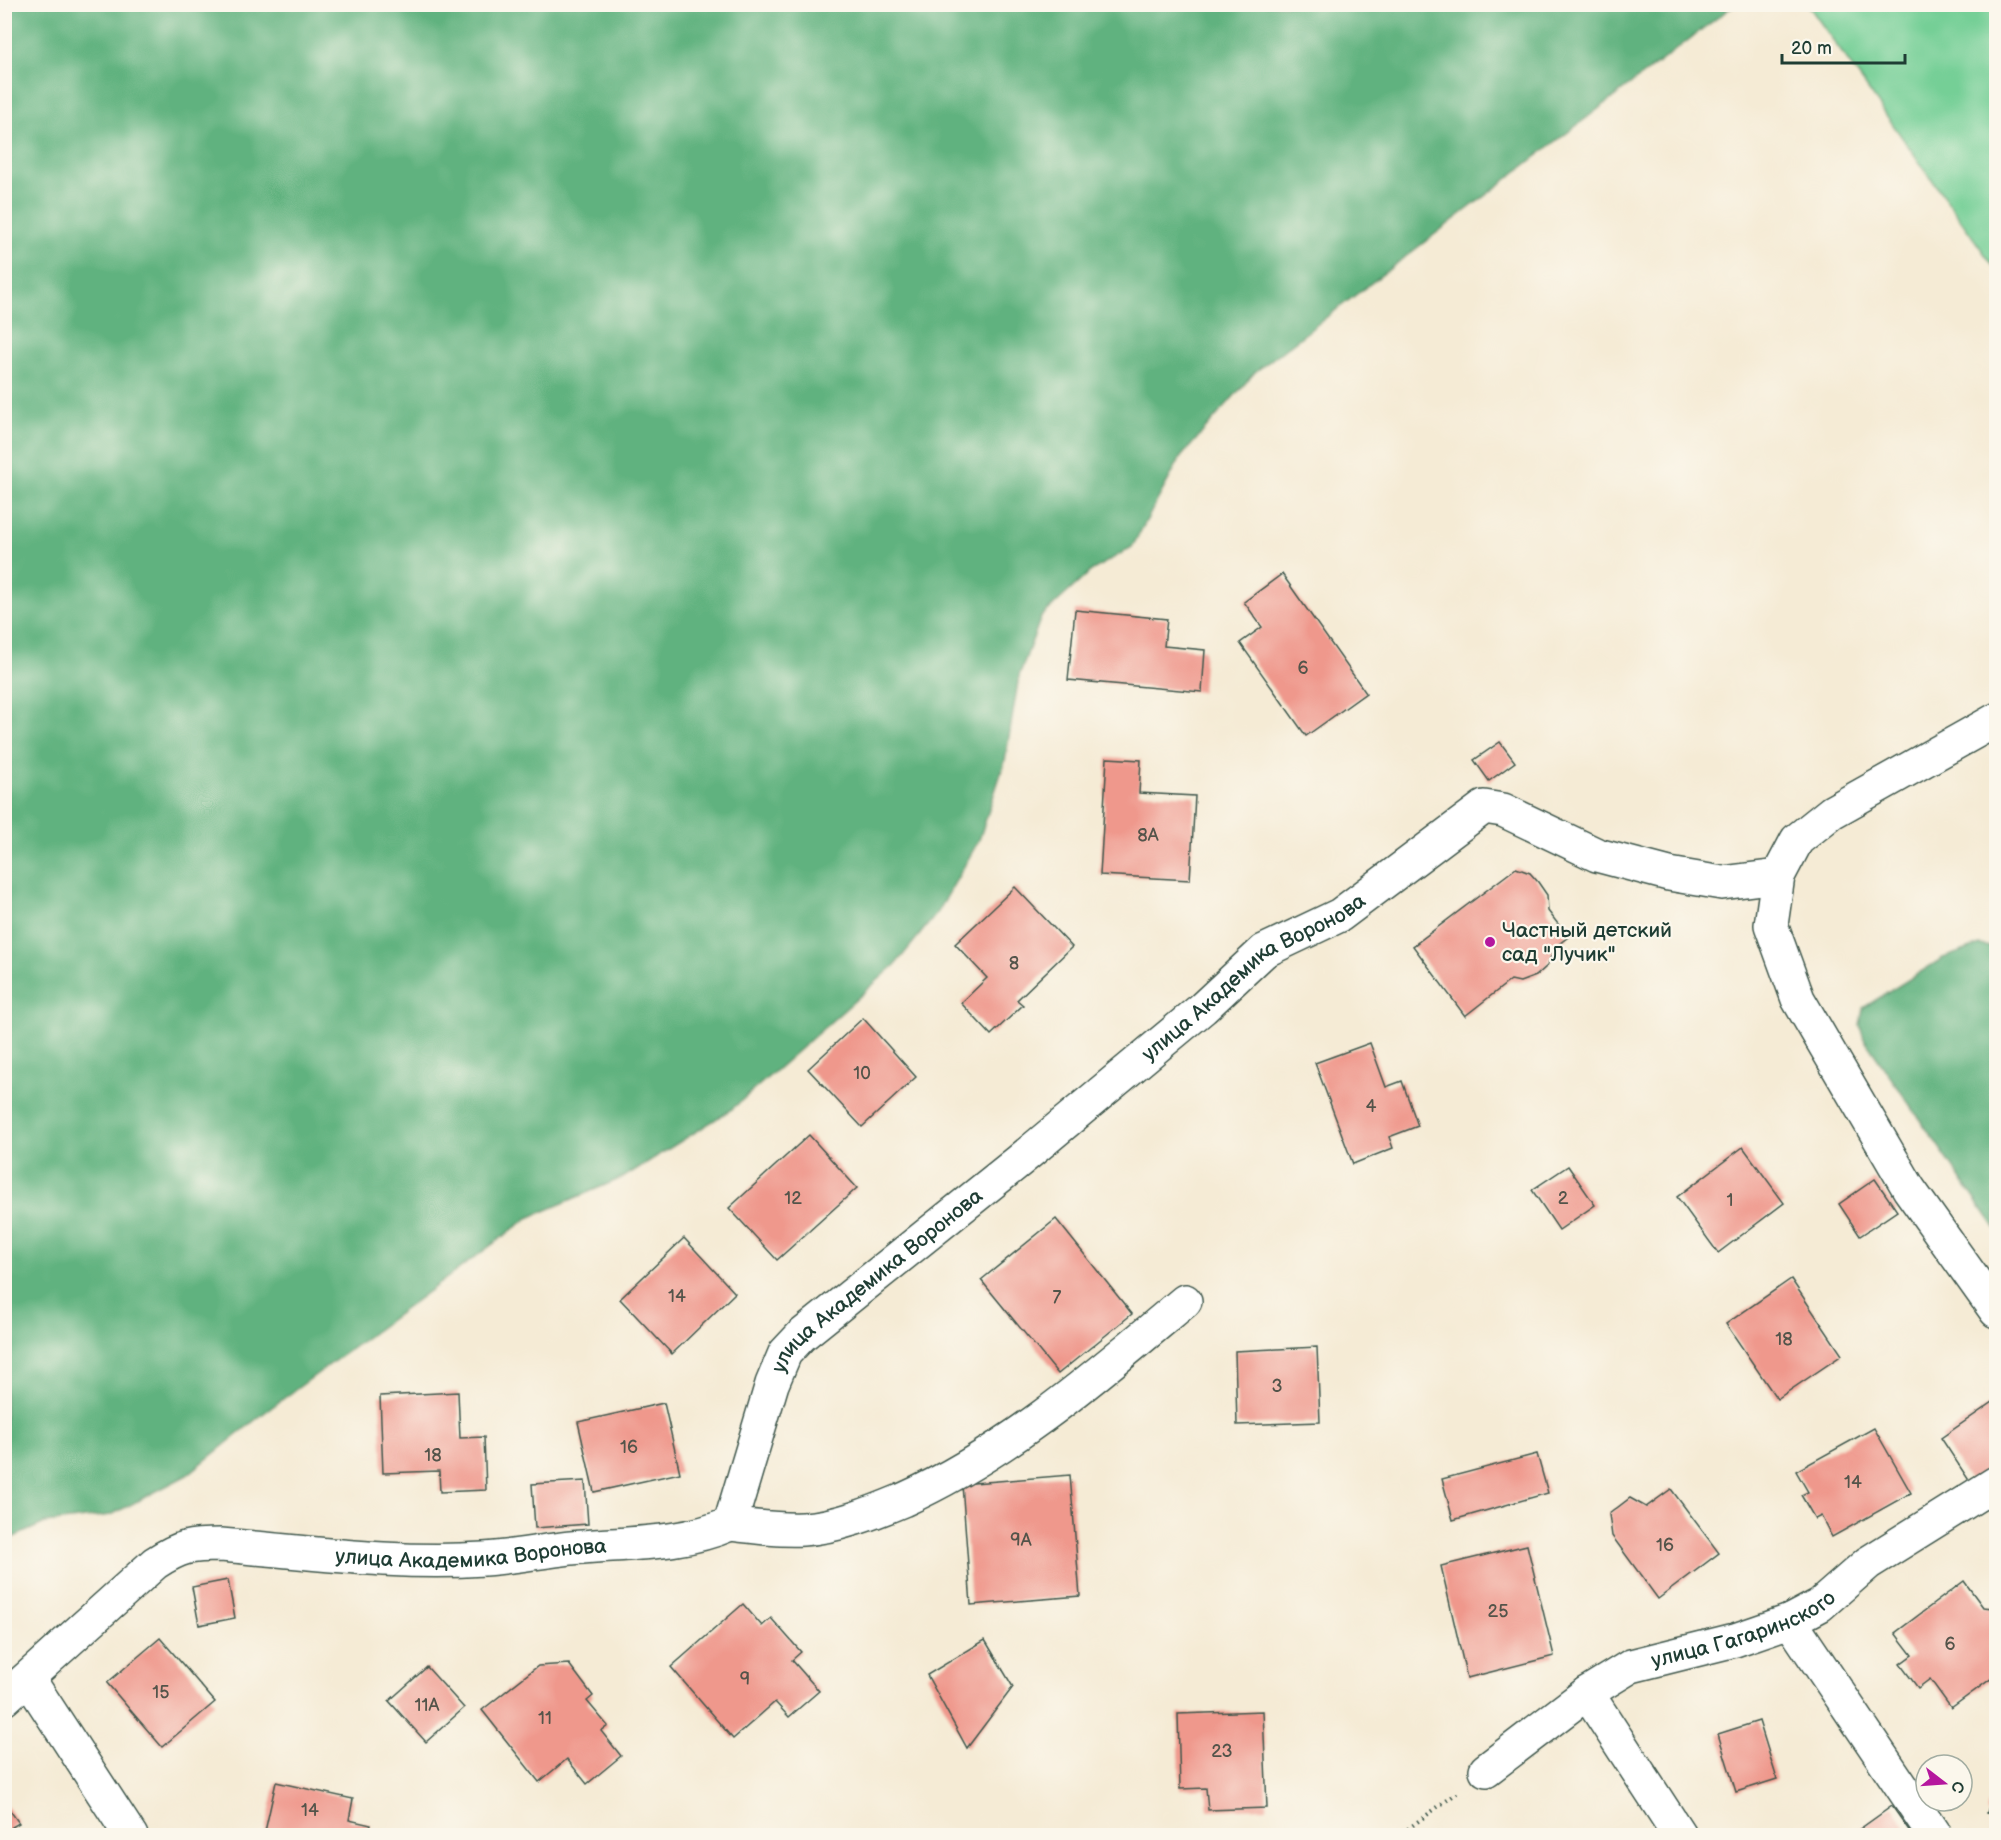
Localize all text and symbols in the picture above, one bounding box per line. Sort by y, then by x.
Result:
scale bar [1782,27,1905,65]
text: 20 m [1791,38,1832,59]
house number: 6 [1298,658,1309,679]
house number: 8А [1137,825,1159,846]
street label: улица Академика Воронова [1137,888,1371,1067]
place label: Частный детский сад "Лучик" [1502,918,1672,967]
marker: Частный детский сад "Лучик" [1483,935,1497,949]
house number: 8 [1009,953,1019,974]
house number: 10 [853,1063,871,1084]
house number: 4 [1366,1096,1377,1117]
street label: улица Академика Воронова [766,1183,988,1376]
house number: 12 [784,1188,802,1209]
house number: 2 [1558,1188,1569,1209]
house number: 1 [1727,1190,1733,1211]
house number: 14 [668,1286,686,1307]
house number: 7 [1053,1287,1062,1308]
house number: 18 [1775,1329,1793,1350]
house number: 3 [1271,1376,1283,1397]
house number: 16 [620,1437,638,1458]
house number: 18 [424,1445,442,1466]
house number: 14 [1844,1472,1862,1493]
house number: 9А [1010,1530,1032,1551]
street label: улица Академика Воронова [334,1533,608,1574]
house number: 16 [1656,1535,1674,1556]
street label: улица Гагаринского [1649,1585,1841,1673]
house number: 25 [1488,1601,1508,1622]
house number: 6 [1945,1634,1956,1655]
house number: 9 [740,1669,750,1690]
house number: 15 [152,1682,170,1703]
house number: 11А [415,1695,440,1716]
house number: 11 [538,1708,552,1729]
house number: 23 [1211,1741,1233,1762]
north arrow [1914,1753,1974,1813]
text: С [1946,1779,1968,1795]
house number: 14 [301,1800,319,1821]

